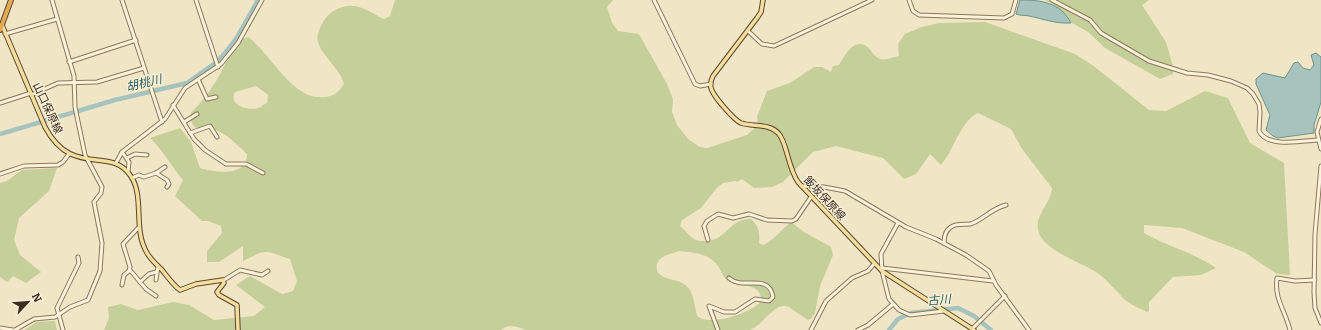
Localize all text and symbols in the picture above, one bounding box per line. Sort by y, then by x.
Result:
water label: 胡桃川 [125,72,165,94]
street label: 山口保原線 [30,81,65,136]
street label: 飯坂保原線 [801,174,848,223]
north arrow [8,282,48,322]
text: N [29,291,44,305]
water label: 古川 [926,292,954,308]

